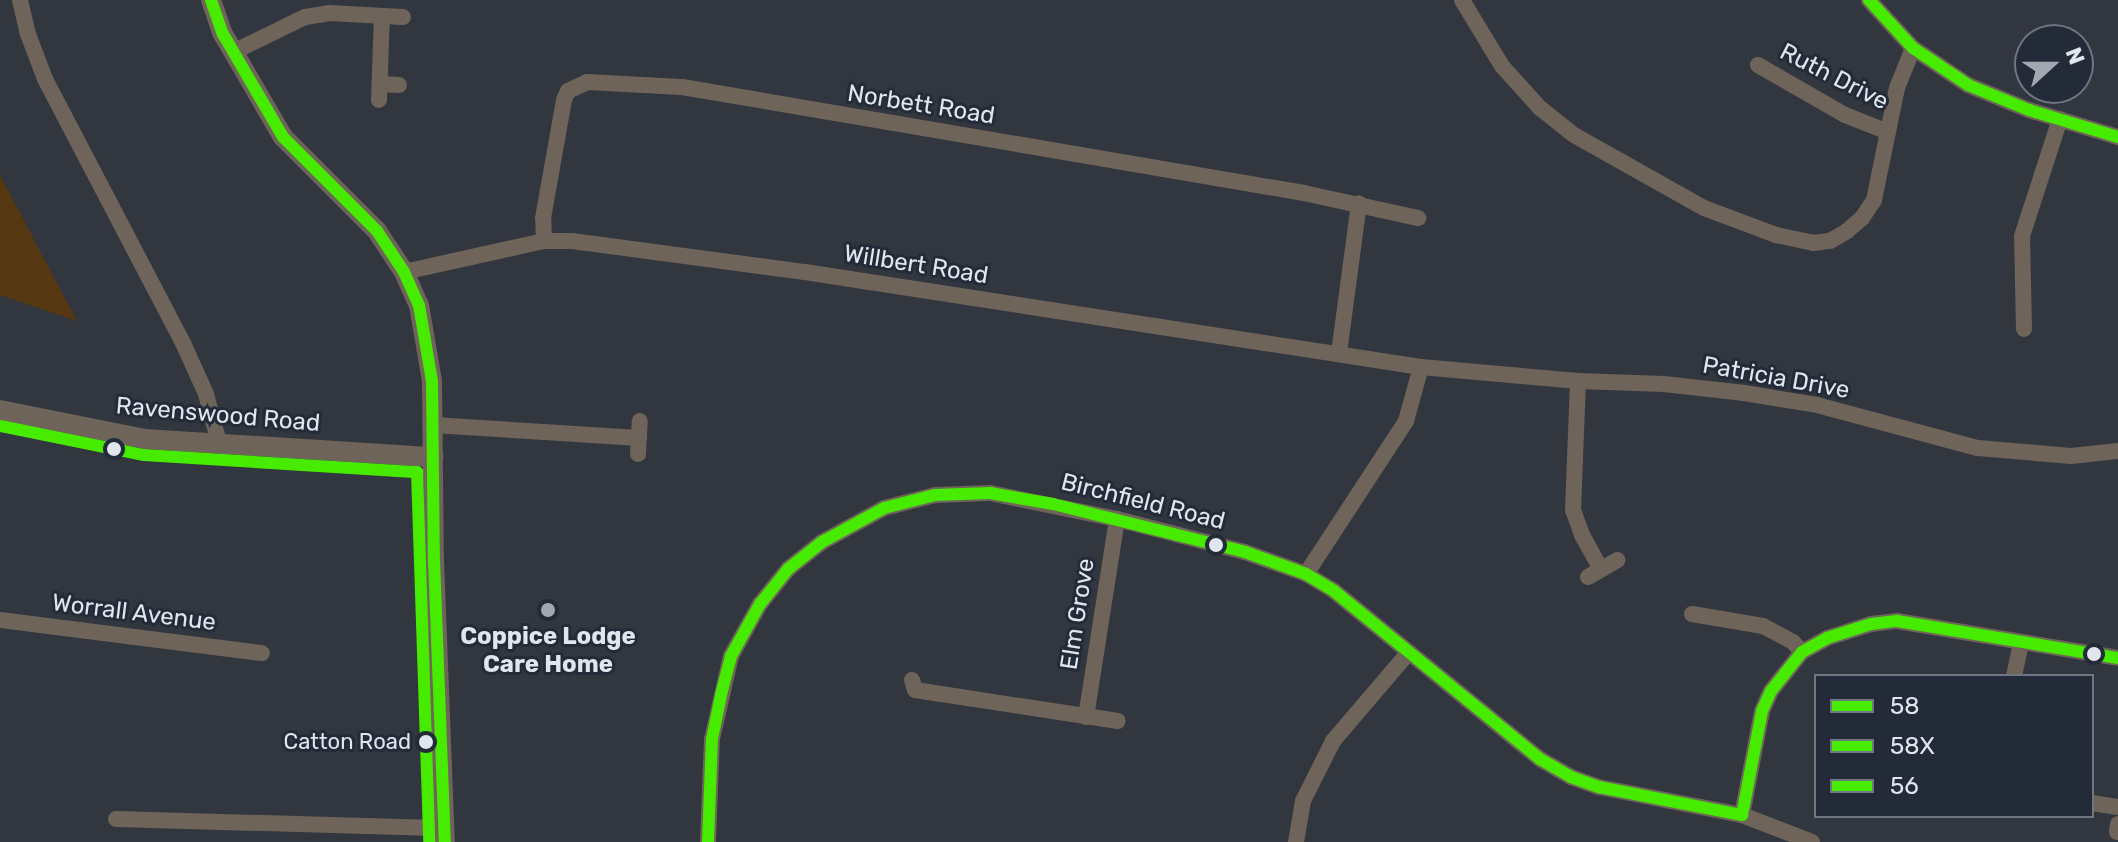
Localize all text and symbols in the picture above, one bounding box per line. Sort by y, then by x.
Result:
north arrow [2014,24,2094,104]
street label: Ruth Drive [1775,37,1893,117]
text: N [2060,44,2090,68]
street label: Norbett Road [845,79,997,131]
street label: Willbert Road [842,239,990,291]
street label: Patricia Drive [1700,351,1852,405]
street label: Ravenswood Road [115,392,321,438]
unlabelled marker [106,441,122,457]
street label: Birchfield Road [1058,468,1228,536]
unlabelled marker [1208,537,1224,553]
street label: Elm Grove [1055,556,1101,672]
street label: Worrall Avenue [50,589,218,637]
marker: Coppice Lodge Care Home [539,601,557,619]
place label: Coppice Lodge Care Home [460,623,636,679]
unlabelled marker [2086,646,2102,662]
legend [1814,674,2094,818]
text: 58 [1890,692,1920,720]
place label: Catton Road [284,729,411,755]
text: 58X [1890,732,1935,760]
marker: Catton Road [418,734,434,750]
text: 56 [1890,772,1919,800]

